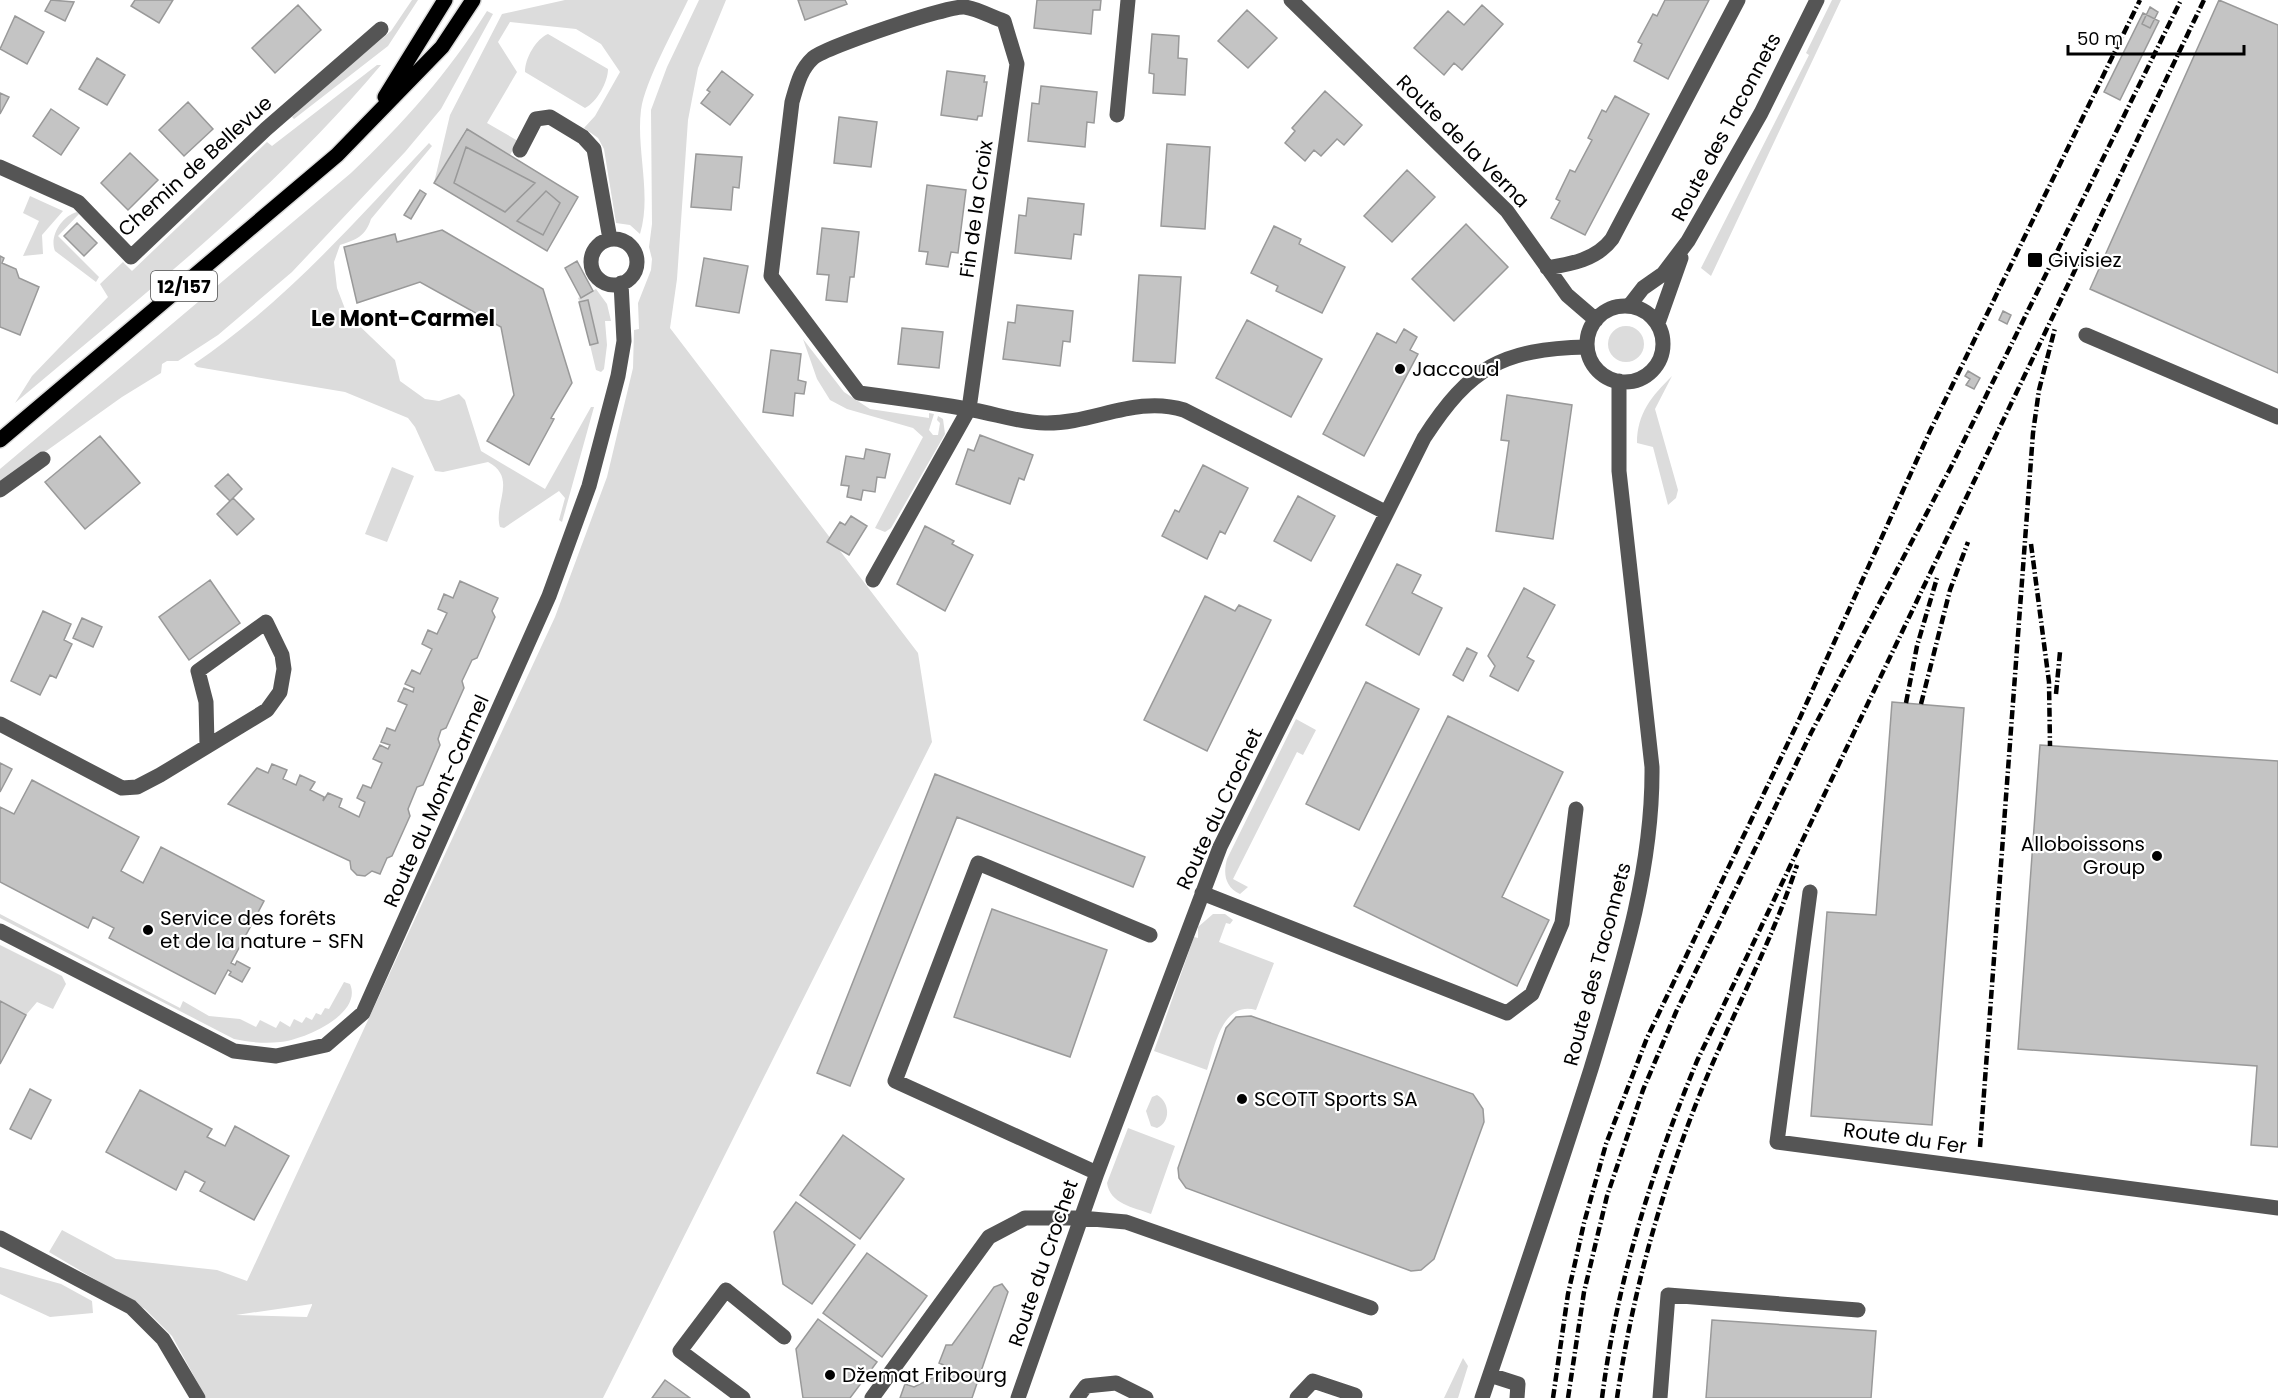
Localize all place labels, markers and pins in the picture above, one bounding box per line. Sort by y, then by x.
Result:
place label: Givisiez [2048,246,2121,274]
marker: Givisiez [2026,251,2044,269]
place label: Jaccoud [1412,355,1500,383]
marker: Jaccoud [1393,362,1407,376]
place label: Alloboissons Group [2021,830,2145,881]
marker: Alloboissons Group [2150,849,2164,863]
place label: Service des forêts et de la nature - SFN [160,904,364,955]
marker: Service des forêts et de la nature - SFN [141,923,155,937]
place label: SCOTT Sports SA [1254,1085,1418,1113]
marker: SCOTT Sports SA [1235,1092,1249,1106]
place label: Džemat Fribourg [842,1361,1007,1389]
marker: Džemat Fribourg [823,1368,837,1382]

